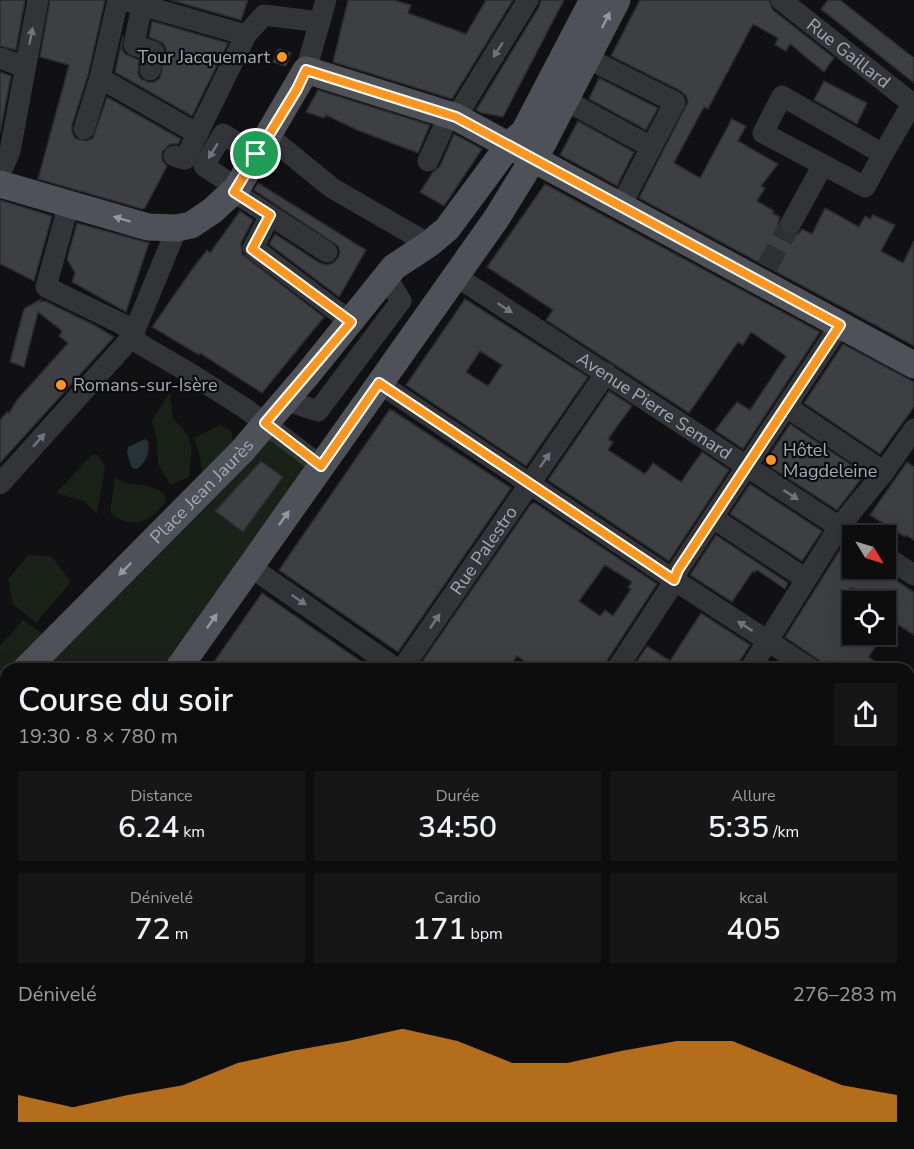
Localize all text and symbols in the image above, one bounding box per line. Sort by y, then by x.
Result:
one-way arrow [601,12,611,29]
street label: Rue Gaillard [802,13,895,94]
one-way arrow [27,26,36,45]
one-way arrow [492,42,503,58]
place label: Tour Jacquemart [138,45,271,69]
marker: Tour Jacquemart [275,50,289,64]
pin [230,128,281,179]
icon: arrive [239,137,272,170]
one-way arrow [208,143,219,159]
one-way arrow [113,214,131,223]
one-way arrow [497,302,513,313]
street label: Avenue Pierre Semard [572,346,736,465]
place label: Romans-sur-Isère [73,373,218,397]
marker: Romans-sur-Isère [54,378,68,392]
one-way arrow [32,433,46,448]
street label: Place Jean Jaurès [145,434,259,549]
place label: Hôtel Magdeleine [783,438,877,483]
one-way arrow [539,452,551,468]
marker: Hôtel Magdeleine [764,453,778,467]
one-way arrow [783,489,799,500]
street label: Rue Palestro [445,501,523,600]
one-way arrow [278,511,290,527]
north arrow [842,525,896,579]
map controls [842,525,896,645]
one-way arrow [118,561,132,575]
button: locate [842,591,896,645]
one-way arrow [290,594,306,606]
one-way arrow [429,613,441,629]
one-way arrow [206,614,218,630]
one-way arrow [736,620,753,631]
text: Course du soir [18,678,233,723]
button: share [834,683,897,746]
text: 19:30 · 8 × 780 m [18,723,178,750]
text: Distance [130,785,193,807]
text: Durée [436,785,479,807]
text: Allure [731,785,776,807]
text: 6.24 [118,807,179,848]
text: 34:50 [418,807,497,848]
text: 5:35 [708,807,769,848]
text: km [179,821,205,843]
text: /km [769,821,799,843]
text: Dénivelé [130,887,193,909]
text: Cardio [434,887,481,909]
text: kcal [739,887,768,909]
text: 72 [135,909,171,950]
text: 171 [412,909,466,950]
text: 405 [727,909,781,950]
text: m [171,923,188,945]
text: bpm [466,923,503,945]
text: Dénivelé [18,981,97,1008]
text: 276–283 m [793,981,897,1008]

